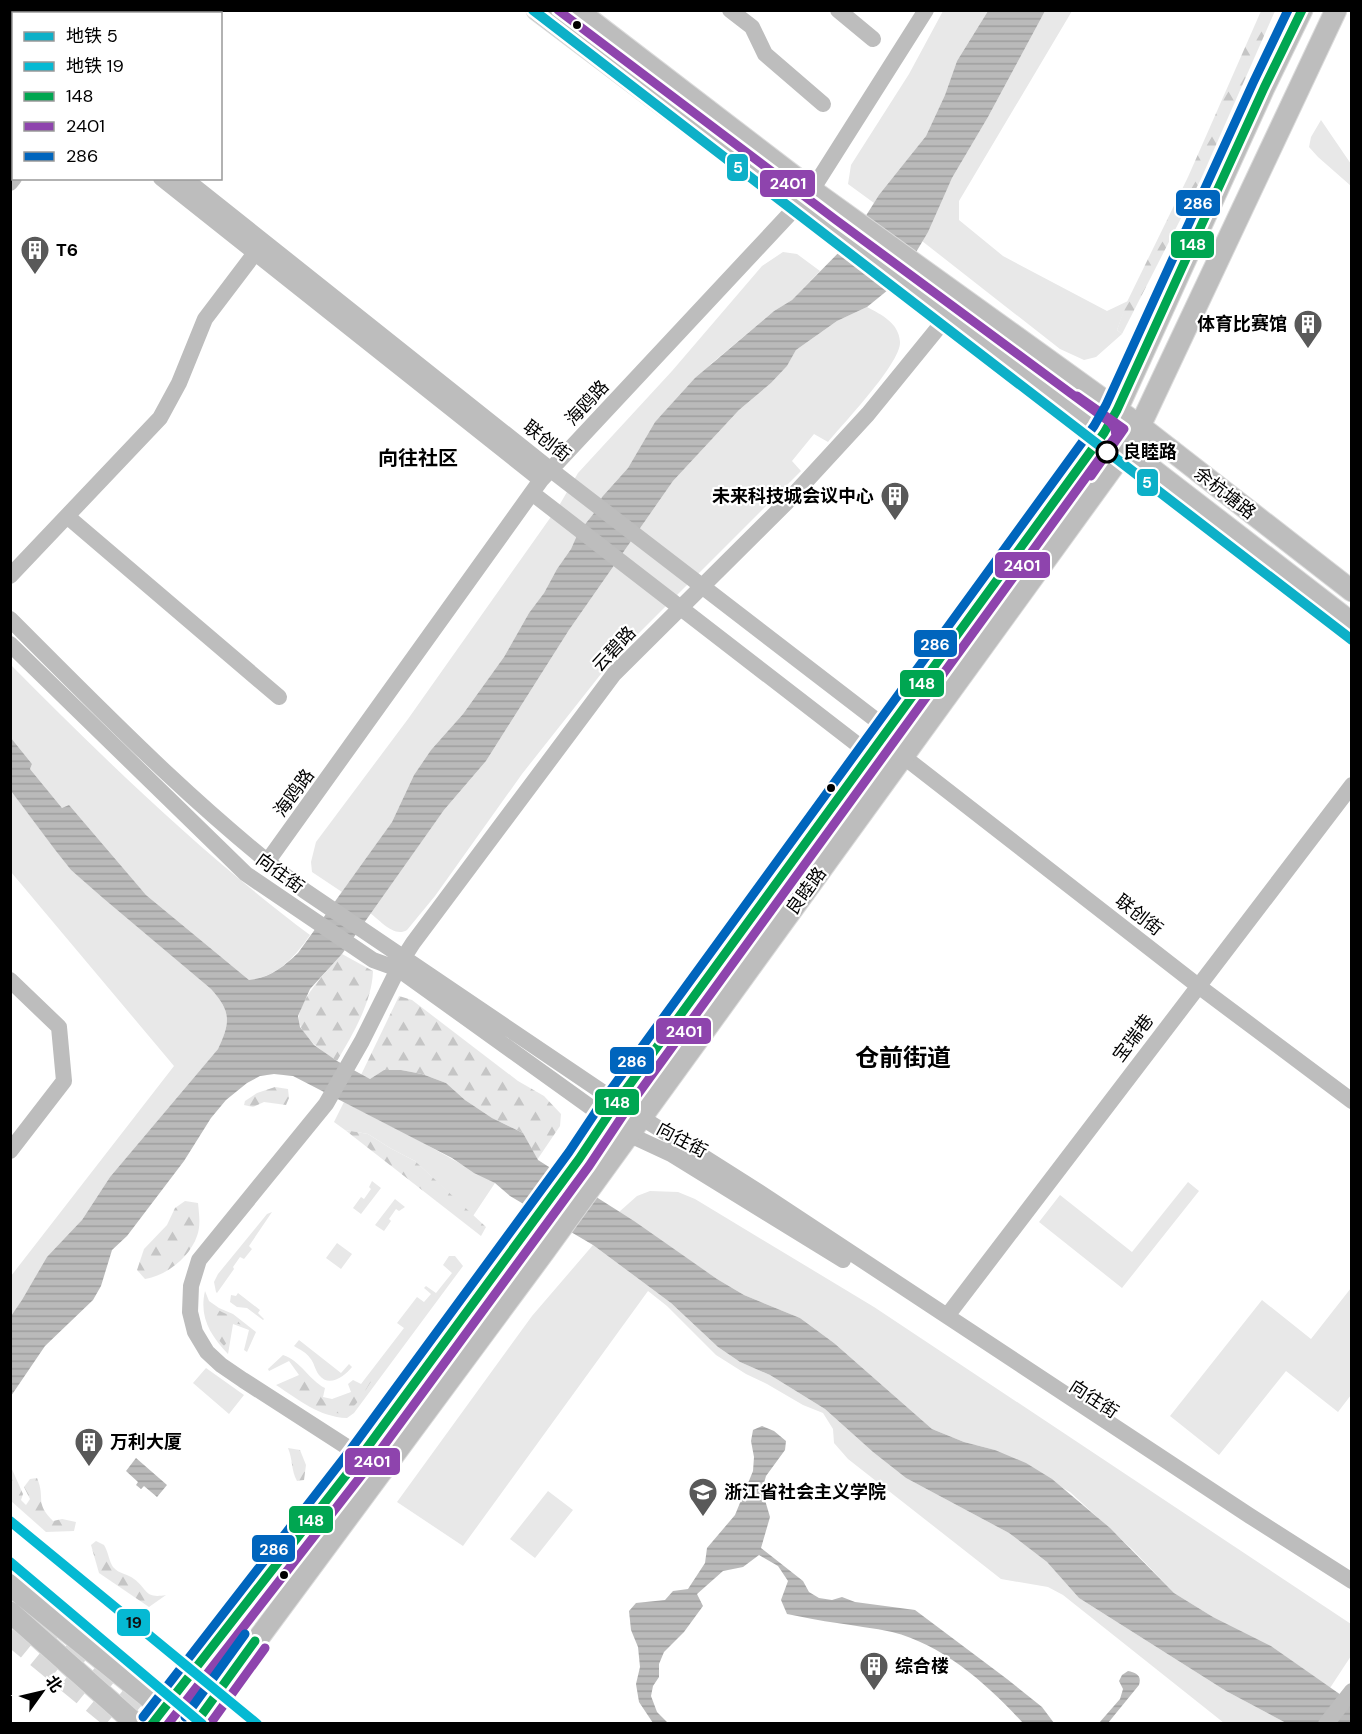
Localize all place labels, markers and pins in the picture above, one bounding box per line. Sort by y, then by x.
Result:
unlabelled marker [571,19,583,31]
building icon: T6 [19,234,51,276]
place label: T6 [56,238,78,262]
building icon: 体育比赛馆 [1292,308,1324,350]
place label: 体育比赛馆 [1197,312,1287,336]
place label: 良睦路 [1123,440,1177,464]
marker: 良睦路 [1096,441,1118,463]
building icon: 未来科技城会议中心 [879,480,911,522]
place label: 未来科技城会议中心 [712,484,874,508]
unlabelled marker [825,782,837,794]
building icon: 万利大厦 [73,1426,105,1468]
place label: 万利大厦 [110,1430,182,1454]
school or university icon: 浙江省社会主义学院 [687,1476,719,1518]
place label: 浙江省社会主义学院 [724,1480,886,1504]
unlabelled marker [278,1569,290,1581]
building icon: 综合楼 [858,1650,890,1692]
place label: 综合楼 [895,1654,949,1678]

